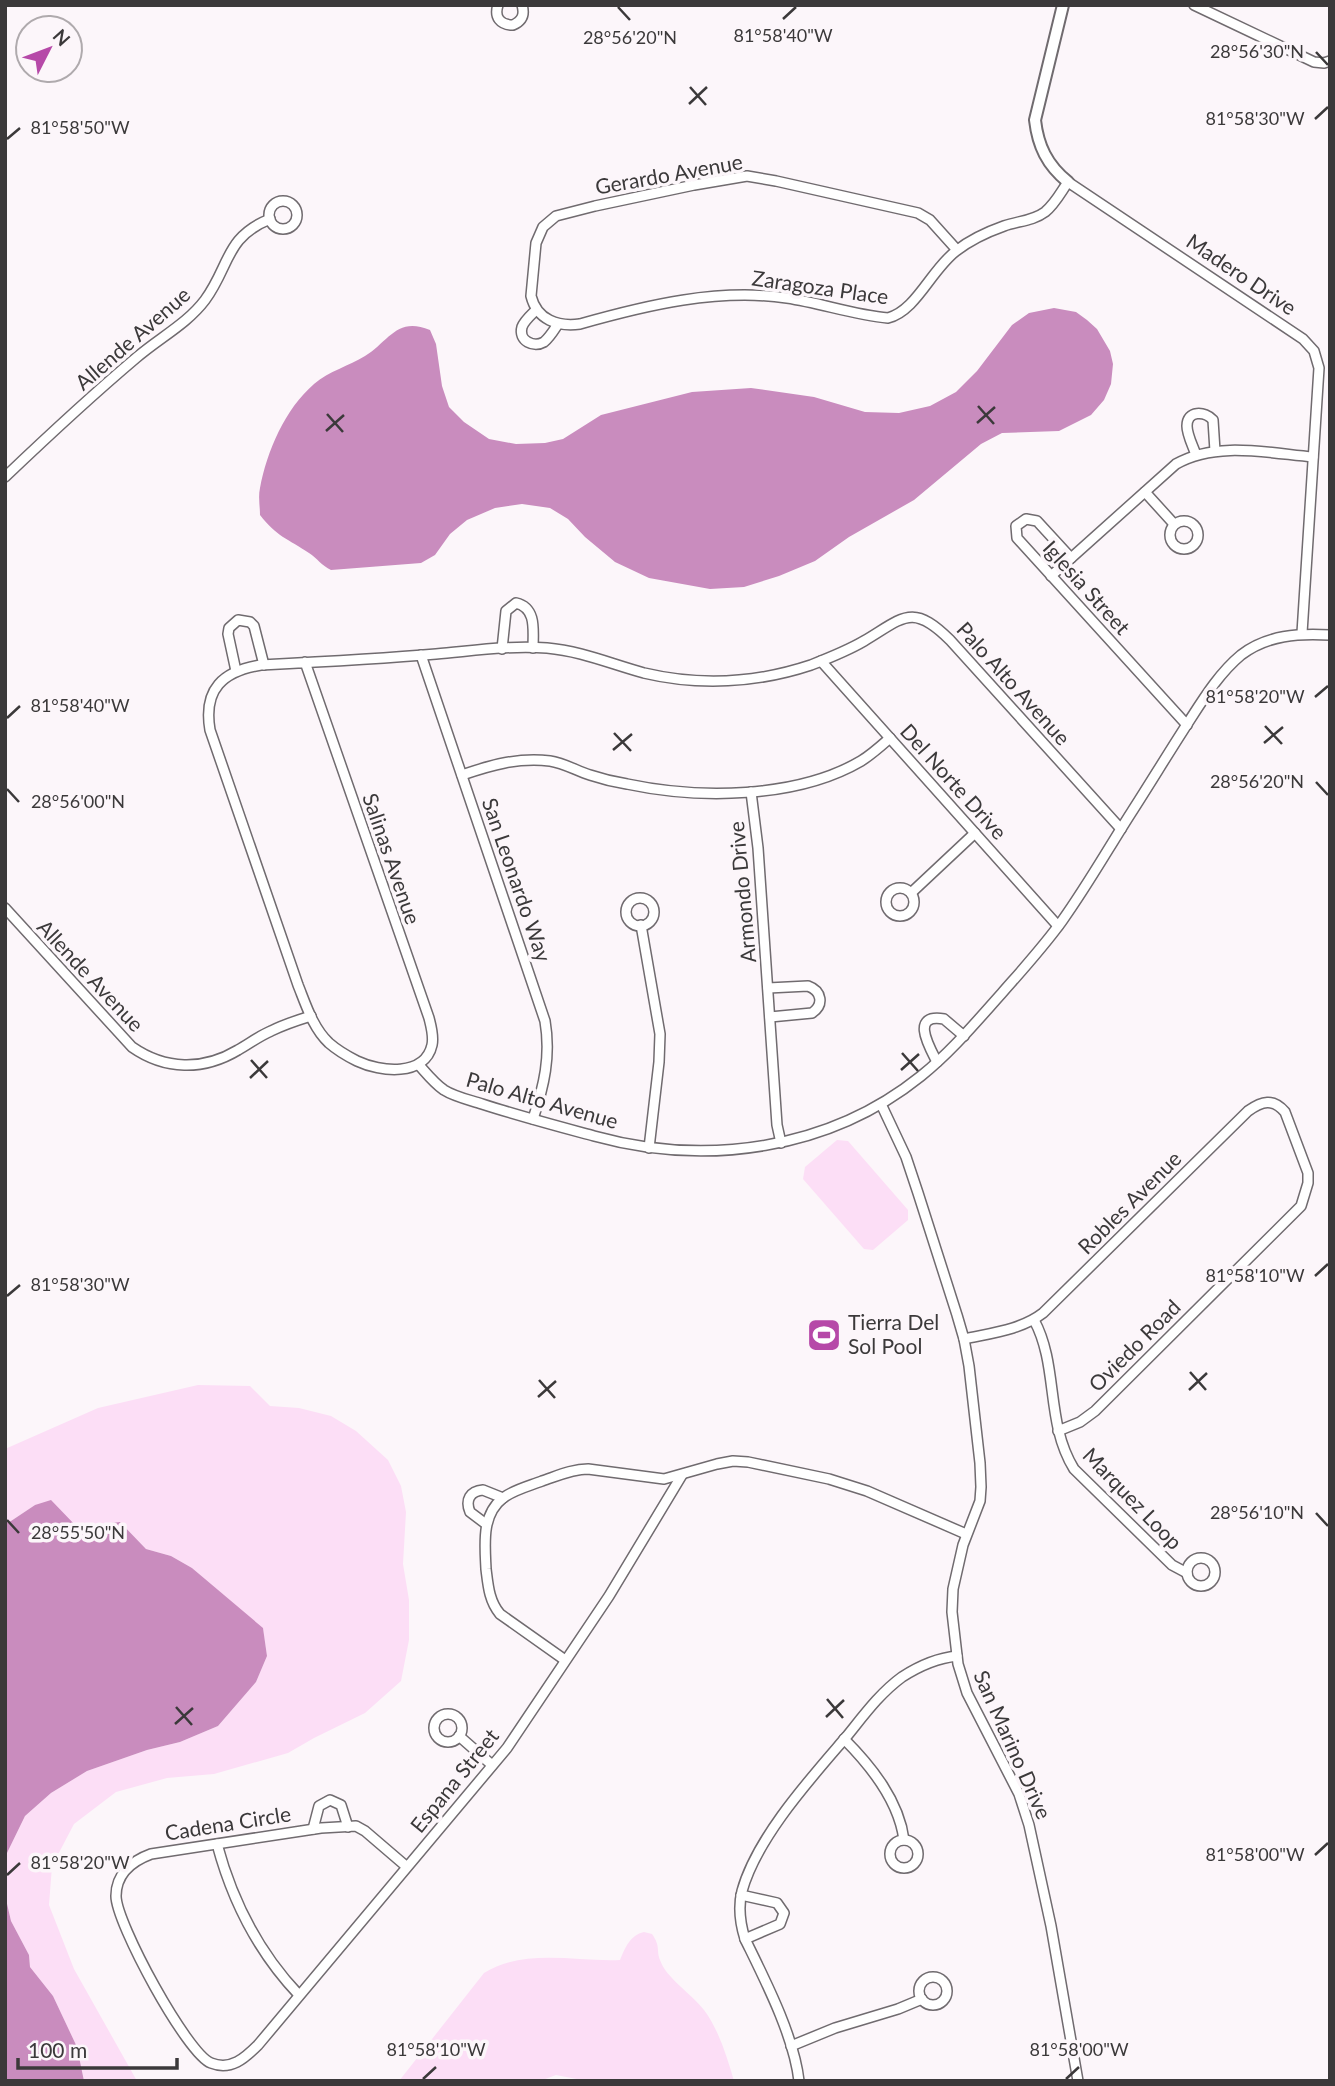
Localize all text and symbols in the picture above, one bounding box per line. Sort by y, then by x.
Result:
north arrow [14,14,84,84]
text: N [49,24,75,50]
text: 81°58'40"W [733,24,833,46]
text: 28°56'20"N [583,26,677,48]
text: 28°56'30"N [1210,40,1304,62]
text: 81°58'30"W [1205,107,1305,129]
text: 81°58'50"W [30,116,130,138]
street label: Gerardo Avenue [593,148,744,199]
street label: Madero Drive [1182,228,1301,320]
street label: Zaragoza Place [750,265,890,308]
street label: Allende Avenue [69,281,195,395]
street label: Iglesia Street [1038,535,1136,639]
street label: Palo Alto Avenue [952,616,1076,750]
text: 81°58'20"W [1205,685,1305,707]
text: 81°58'40"W [30,694,130,716]
street label: Del Norte Drive [896,718,1012,844]
text: 28°56'20"N [1210,770,1304,792]
text: 28°56'00"N [31,790,125,812]
street label: Salinas Avenue [358,790,427,927]
street label: San Leonardo Way [478,794,557,965]
street label: Armondo Drive [723,820,760,964]
street label: Allende Avenue [33,914,149,1036]
street label: Palo Alto Avenue [464,1066,621,1133]
street label: Robles Avenue [1072,1145,1186,1259]
text: 81°58'10"W [1205,1264,1305,1286]
text: 81°58'30"W [30,1273,130,1295]
street label: Oviedo Road [1083,1294,1185,1396]
place label: Tierra Del Sol Pool [848,1309,939,1358]
sports icon: Tierra Del Sol Pool [805,1316,843,1354]
street label: Marquez Loop [1078,1442,1188,1554]
text: 28°56'10"N [1210,1501,1304,1523]
text: 28°55'50"N [31,1521,125,1543]
street label: San Marino Drive [969,1666,1057,1823]
street label: Espana Street [404,1723,504,1837]
street label: Cadena Circle [163,1800,293,1845]
text: 81°58'00"W [1205,1843,1305,1865]
text: 81°58'20"W [30,1851,130,1873]
scale bar [18,2026,177,2070]
text: 100 m [28,2037,87,2062]
text: 81°58'10"W [386,2038,486,2060]
text: 81°58'00"W [1029,2038,1129,2060]

